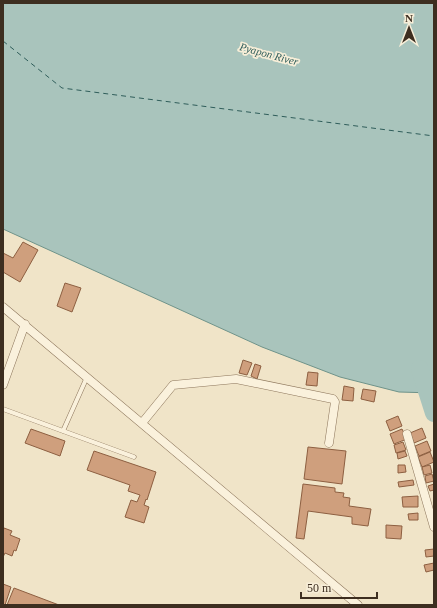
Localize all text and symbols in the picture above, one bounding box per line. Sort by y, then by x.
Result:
north arrow [389,8,429,48]
text: N [405,12,413,24]
water label: Pyapon River [237,40,300,68]
scale bar [301,574,377,600]
text: 50 m [307,581,332,595]

